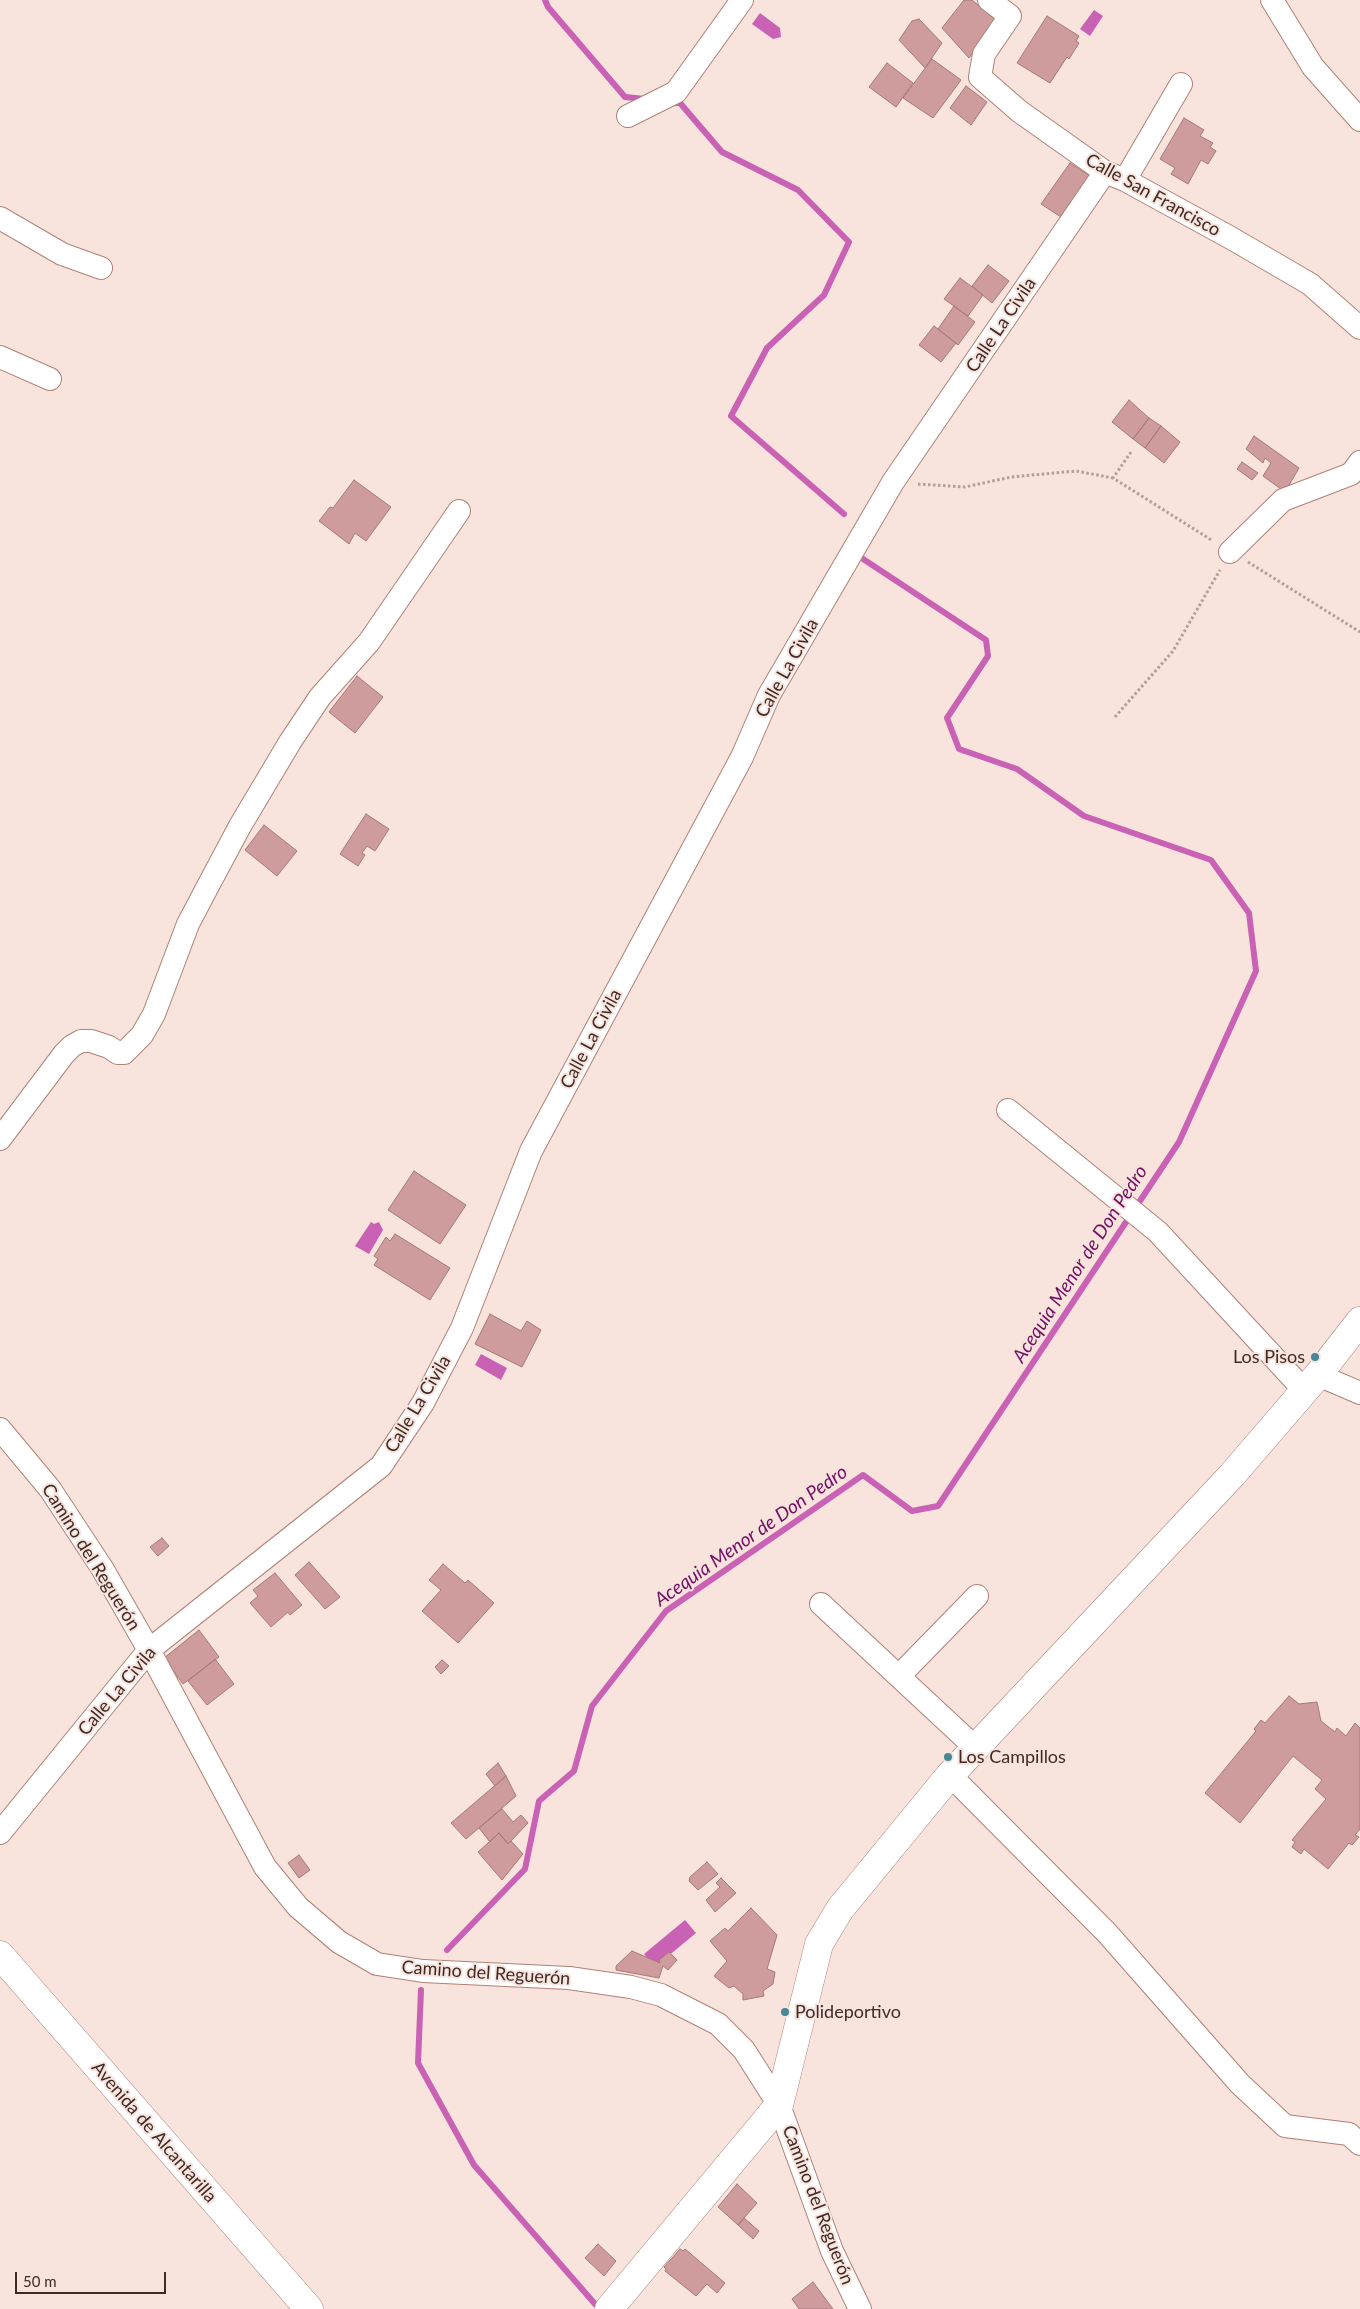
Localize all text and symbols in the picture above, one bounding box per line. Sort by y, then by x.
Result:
street label: Calle San Francisco [1082,149,1224,241]
street label: Calle La Civila [961,274,1041,376]
street label: Calle La Civila [751,615,823,721]
street label: Calle La Civila [556,986,626,1092]
water label: Acequia Menor de Don Pedro [1008,1161,1152,1367]
place label: Los Pisos [1233,1346,1305,1368]
street label: Calle La Civila [381,1351,455,1457]
marker: Los Pisos [1309,1351,1321,1363]
water label: Acequia Menor de Don Pedro [650,1461,852,1611]
street label: Camino del Reguerón [37,1480,145,1634]
street label: Calle La Civila [74,1642,160,1740]
place label: Los Campillos [958,1746,1066,1768]
marker: Los Campillos [942,1751,954,1763]
street label: Camino del Reguerón [401,1956,571,1990]
place label: Polideportivo [795,2001,901,2023]
marker: Polideportivo [779,2006,791,2018]
street label: Avenida de Alcantarilla [87,2057,221,2207]
street label: Camino del Reguerón [778,2122,858,2288]
scale bar [18,2262,169,2294]
text: 50 m [23,2272,57,2290]

